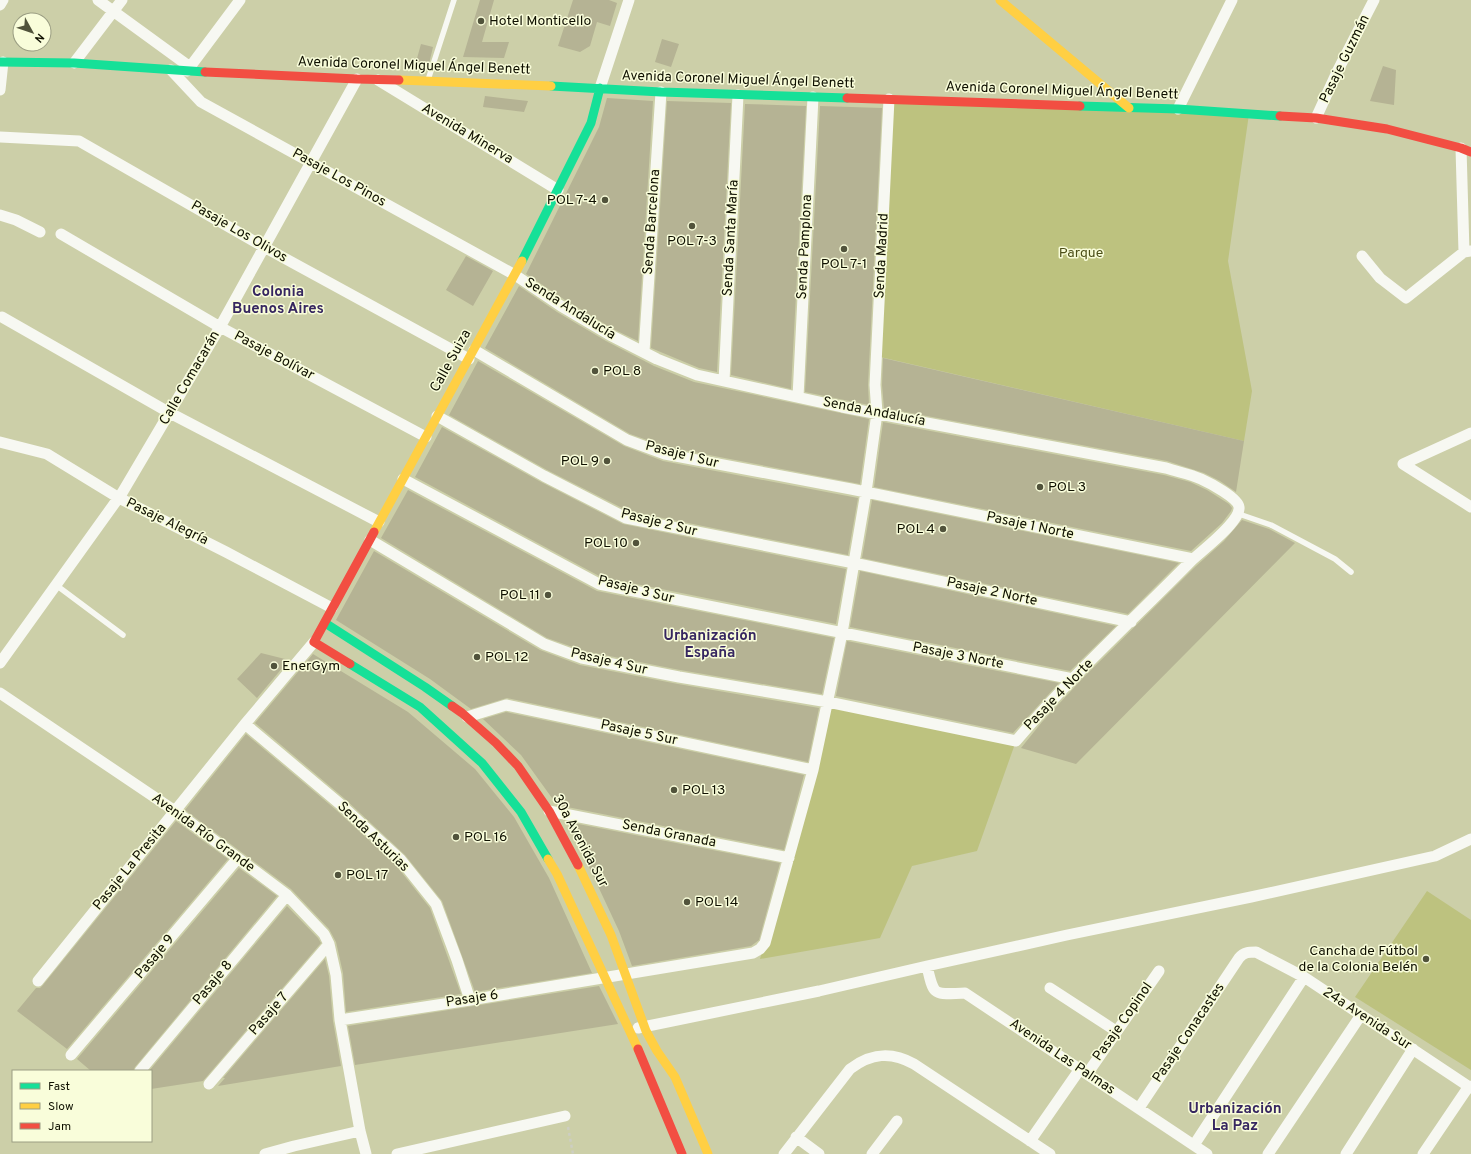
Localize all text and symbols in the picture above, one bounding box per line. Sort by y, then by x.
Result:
north arrow [12,12,52,52]
street label: Pasaje Guzmán [1316,12,1374,106]
place label: Hotel Monticello [489,13,591,30]
marker: Hotel Monticello [476,16,486,26]
text: N [31,30,47,45]
street label: Avenida Coronel Miguel Ángel Benett [297,52,531,79]
street label: Avenida Coronel Miguel Ángel Benett [621,66,855,93]
street label: Avenida Coronel Miguel Ángel Benett [945,77,1179,104]
street label: Avenida Minerva [418,100,516,168]
street label: Pasaje Los Pinos [289,145,389,211]
street label: Senda Barcelona [640,169,664,275]
street label: Senda Santa María [719,179,743,297]
place label: POL 7-4 [547,192,597,209]
street label: Senda Pamplona [794,194,816,300]
marker: POL 7-4 [600,195,610,205]
street label: Pasaje Los Olivos [188,197,290,267]
street label: Senda Madrid [871,213,893,299]
marker: POL 7-3 [687,221,697,231]
place label: POL 7-3 [667,233,717,250]
marker: POL 7-1 [839,244,849,254]
park label: Parque [1059,245,1103,262]
place label: POL 7-1 [821,256,867,273]
street label: Senda Andalucía [521,274,619,344]
district label: Colonia Buenos Aires [232,283,324,319]
street label: Calle Suiza [427,327,475,395]
street label: Calle Comacarán [156,328,224,428]
street label: Pasaje Bolívar [231,328,318,385]
place label: POL 8 [603,363,641,380]
marker: POL 8 [590,366,600,376]
street label: Senda Andalucía [821,394,927,430]
street label: Pasaje 1 Sur [644,438,721,472]
place label: POL 9 [561,453,599,470]
marker: POL 9 [602,456,612,466]
place label: POL 3 [1048,479,1086,496]
marker: POL 3 [1035,482,1045,492]
street label: Pasaje Alegría [123,495,211,549]
street label: Pasaje 2 Sur [619,505,700,541]
street label: Pasaje 1 Norte [985,508,1075,544]
place label: POL 4 [896,521,935,538]
marker: POL 4 [938,524,948,534]
place label: POL 10 [584,535,628,552]
marker: POL 10 [631,538,641,548]
street label: Pasaje 3 Sur [596,572,676,608]
street label: Pasaje 2 Norte [945,574,1039,610]
place label: POL 11 [500,587,540,604]
marker: POL 11 [543,590,553,600]
district label: Urbanización España [663,627,757,663]
street label: Pasaje 3 Norte [911,639,1005,673]
street label: Pasaje 4 Sur [569,645,650,679]
place label: POL 12 [485,649,529,666]
marker: POL 12 [472,652,482,662]
street label: Pasaje 4 Norte [1021,656,1097,734]
place label: EnerGym [282,658,340,675]
marker: EnerGym [269,661,279,671]
street label: Pasaje 5 Sur [599,717,680,750]
place label: POL 13 [682,782,725,799]
marker: POL 13 [669,785,679,795]
street label: Avenida Río Grande [148,790,258,876]
street label: 30a Avenida Sur [548,792,612,891]
street label: Senda Asturias [333,798,413,876]
street label: Senda Granada [620,817,718,851]
street label: Pasaje La Presita [90,820,170,914]
place label: POL 16 [464,829,507,846]
marker: POL 16 [451,832,461,842]
place label: POL 17 [346,867,388,884]
marker: POL 17 [333,870,343,880]
place label: POL 14 [695,894,738,911]
marker: POL 14 [682,897,692,907]
street label: Pasaje 9 [131,931,179,983]
place label: Cancha de Fútbol de la Colonia Belén [1299,943,1418,976]
marker: Cancha de Fútbol de la Colonia Belén [1421,954,1431,964]
street label: Pasaje 8 [189,957,237,1009]
street label: Pasaje Copinol [1090,979,1156,1065]
street label: Pasaje Conacastes [1149,980,1229,1086]
street label: 24a Avenida Sur [1319,984,1415,1054]
street label: Pasaje 6 [445,986,499,1012]
street label: Pasaje 7 [246,989,292,1039]
street label: Avenida Las Palmas [1006,1015,1118,1099]
legend [12,1070,152,1142]
text: Fast [48,1079,70,1095]
text: Slow [48,1099,74,1115]
district label: Urbanización La Paz [1188,1100,1282,1136]
text: Jam [48,1119,71,1135]

